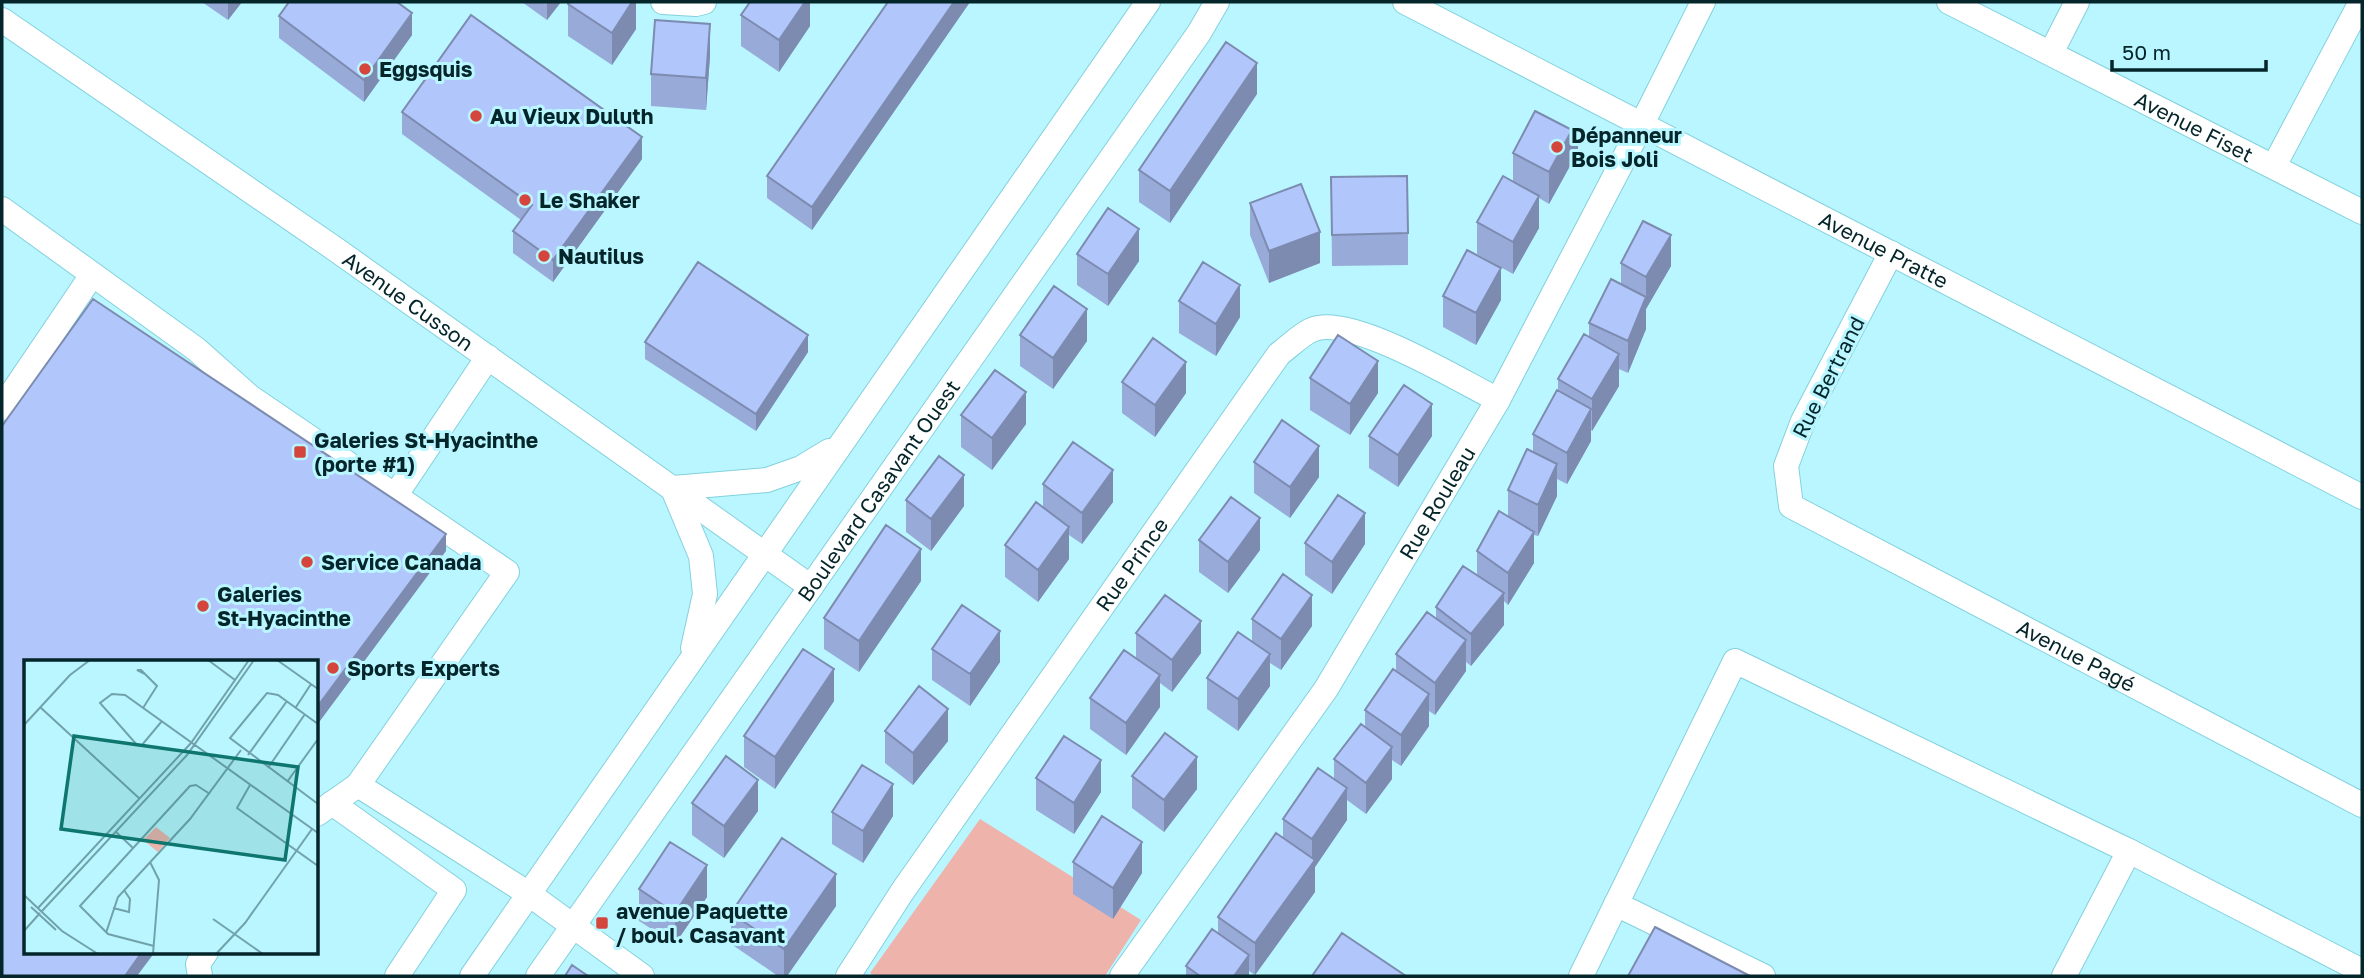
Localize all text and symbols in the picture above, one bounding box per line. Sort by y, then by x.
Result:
scale bar [2112,28,2266,72]
text: 50 m [2122,39,2171,65]
place label: Eggsquis [379,56,473,82]
marker: Eggsquis [357,61,373,77]
street label: Avenue Fiset [2131,86,2258,168]
place label: Au Vieux Duluth [490,103,653,129]
marker: Au Vieux Duluth [468,108,484,124]
place label: Dépanneur Bois Joli [1571,122,1682,172]
marker: Dépanneur Bois Joli [1549,139,1565,155]
place label: Le Shaker [539,187,640,213]
marker: Le Shaker [517,192,533,208]
street label: Avenue Pratte [1815,206,1953,294]
place label: Nautilus [558,243,644,269]
street label: Avenue Cusson [338,246,479,356]
marker: Nautilus [536,248,552,264]
street label: Rue Bertrand [1786,312,1870,442]
street label: Boulevard Casavant Ouest [792,374,965,606]
place label: Galeries St-Hyacinthe (porte #1) [314,427,538,477]
street label: Rue Rouleau [1393,442,1481,564]
marker: Galeries St-Hyacinthe (porte #1) [292,444,308,460]
street label: Rue Prince [1090,513,1173,616]
place label: Service Canada [321,549,481,575]
marker: Service Canada [299,554,315,570]
place label: Galeries St-Hyacinthe [217,581,351,631]
marker: Galeries St-Hyacinthe [195,598,211,614]
street label: Avenue Pagé [2013,614,2140,697]
place label: Sports Experts [347,655,500,681]
inset map [24,660,318,954]
marker: Sports Experts [325,660,341,676]
place label: avenue Paquette / boul. Casavant [616,898,788,948]
marker: avenue Paquette / boul. Casavant [594,915,610,931]

